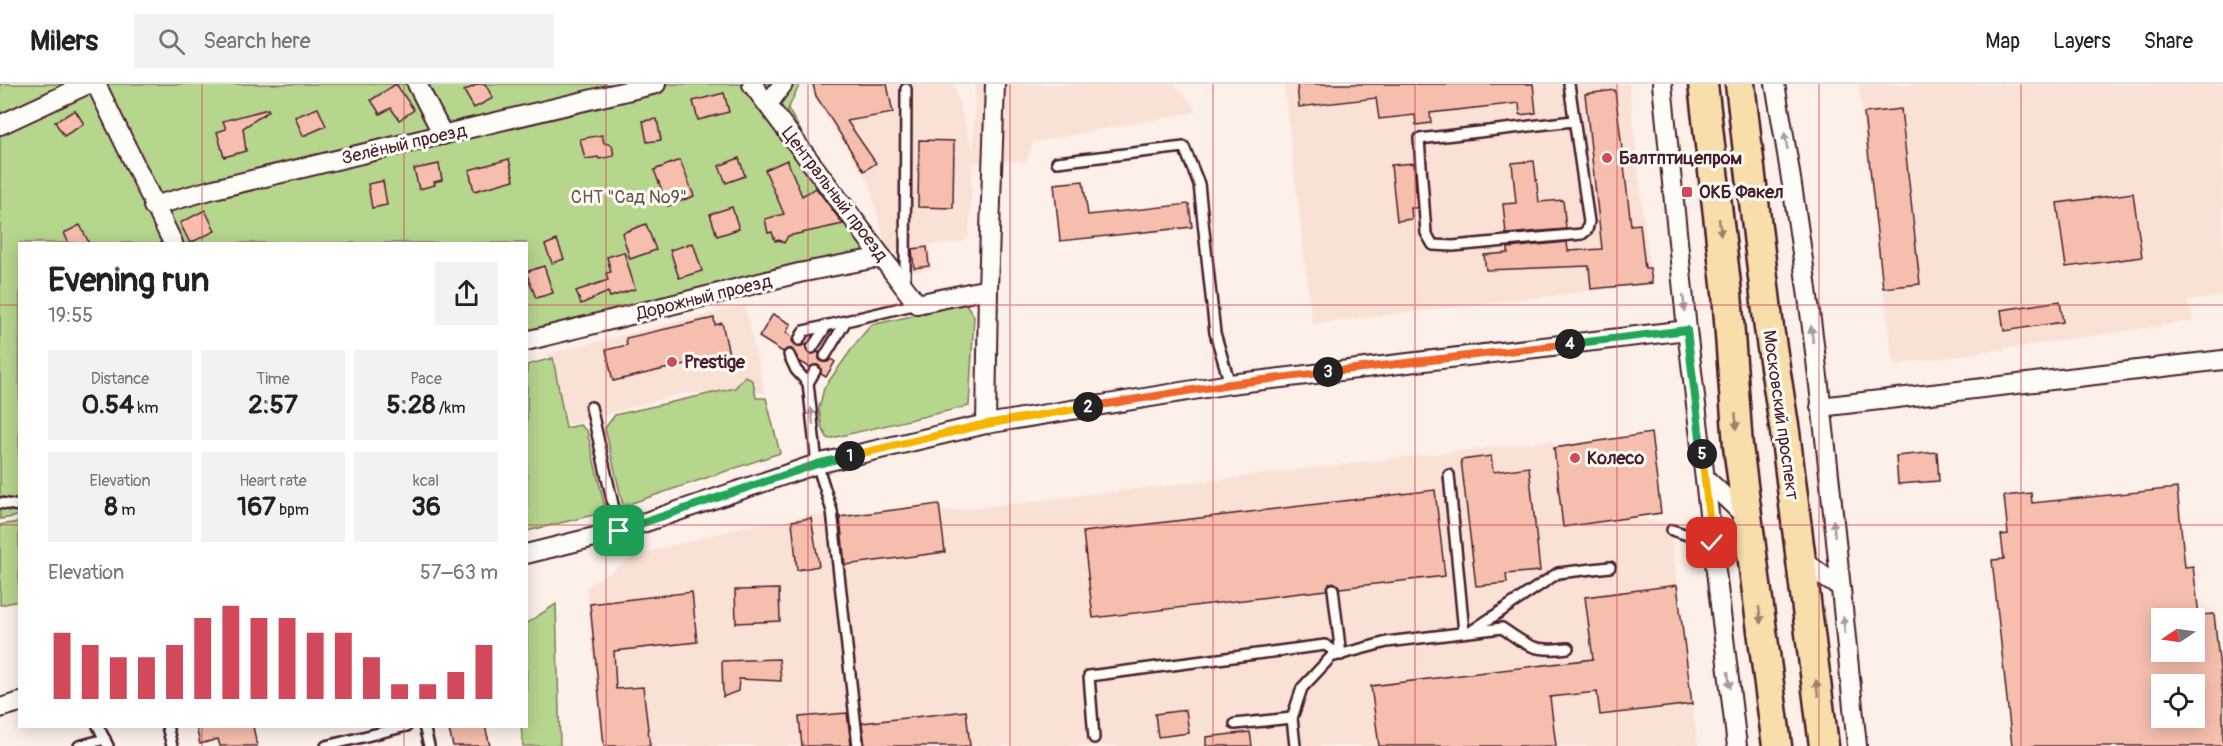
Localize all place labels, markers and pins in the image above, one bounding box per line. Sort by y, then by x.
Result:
place label: Балтптицепром [1619,147,1742,170]
marker: Балтптицепром [1600,151,1614,165]
place label: ОКБ Факел [1699,181,1784,204]
marker: ОКБ Факел [1680,185,1694,199]
pin: 4 [1555,329,1585,359]
place label: Prestige [684,351,746,374]
marker: Prestige [665,355,679,369]
pin: 3 [1313,357,1343,387]
pin: 2 [1073,392,1103,422]
pin: 5 [1687,439,1717,469]
pin: 1 [835,441,865,471]
place label: Колесо [1587,447,1645,470]
marker: Колесо [1568,451,1582,465]
pin [593,505,644,556]
pin [1686,517,1737,568]

